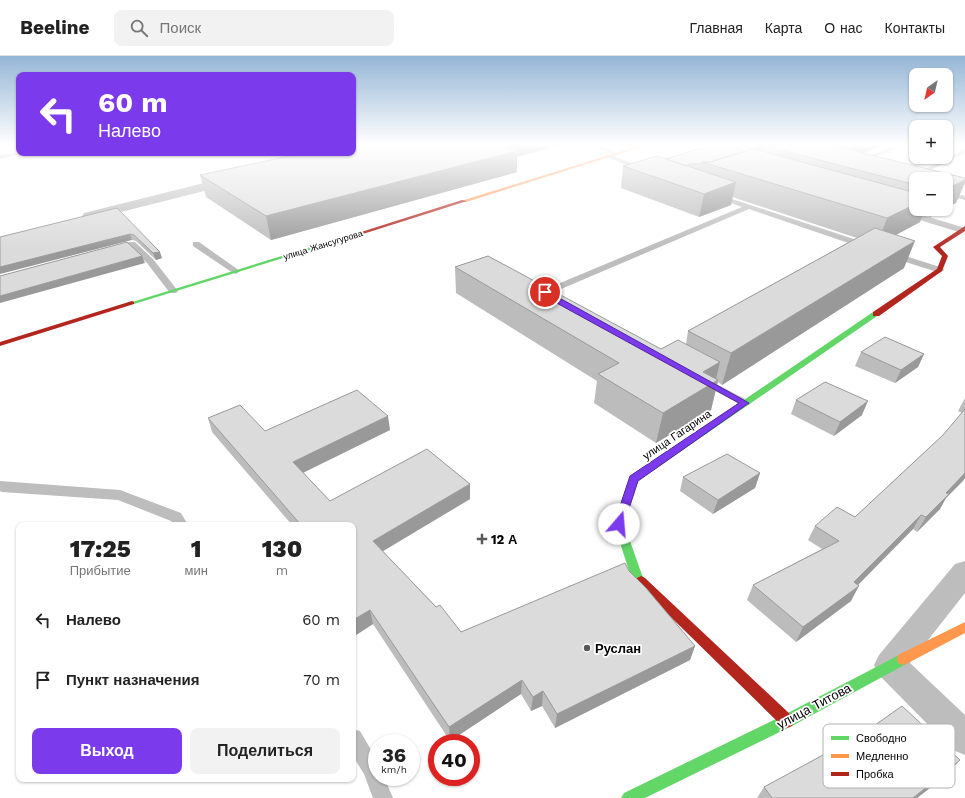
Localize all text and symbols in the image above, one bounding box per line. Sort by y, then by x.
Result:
search box [114,10,394,46]
text: Beeline [20,16,90,39]
icon: search [128,17,150,39]
text: Поиск [160,19,201,37]
text: Главная [690,20,743,36]
text: Карта [765,20,802,36]
text: О нас [824,20,863,36]
text: Контакты [885,20,945,36]
north arrow [909,68,953,112]
map controls [909,68,953,216]
text: 60 m [98,86,168,119]
icon: left [32,88,84,140]
text: Налево [98,120,161,141]
button: + [909,120,953,164]
button: − [909,172,953,216]
street label: улица Жансугурова [282,228,364,262]
pin [528,275,562,309]
icon: arrive [534,281,556,303]
street label: улица Гагарина [640,407,714,463]
position arrow [598,503,640,545]
place label: 12 А [491,532,518,547]
marker: 12 А [476,533,488,545]
text: 17:25 [70,535,131,563]
text: 1 [191,535,202,563]
text: 130 [262,535,302,563]
text: Прибытие [70,563,131,578]
text: мин [185,563,208,578]
text: m [276,563,288,578]
icon: left [32,609,54,631]
text: Налево [66,611,121,629]
text: 60 m [302,611,340,629]
place label: Руслан [595,641,641,656]
marker: Руслан [582,643,592,653]
icon: arrive [32,669,54,691]
text: Пункт назначения [66,671,199,689]
text: 70 m [303,671,340,689]
street label: улица Титова [774,680,854,732]
legend [823,724,955,788]
button: Выход [32,728,182,774]
button: Поделиться [190,728,340,774]
text: Свободно [856,732,907,745]
speed limit sign: 40 [428,734,480,786]
text: 36 [382,743,406,767]
text: Медленно [856,750,908,763]
text: km/h [381,764,407,775]
text: Пробка [856,768,894,781]

